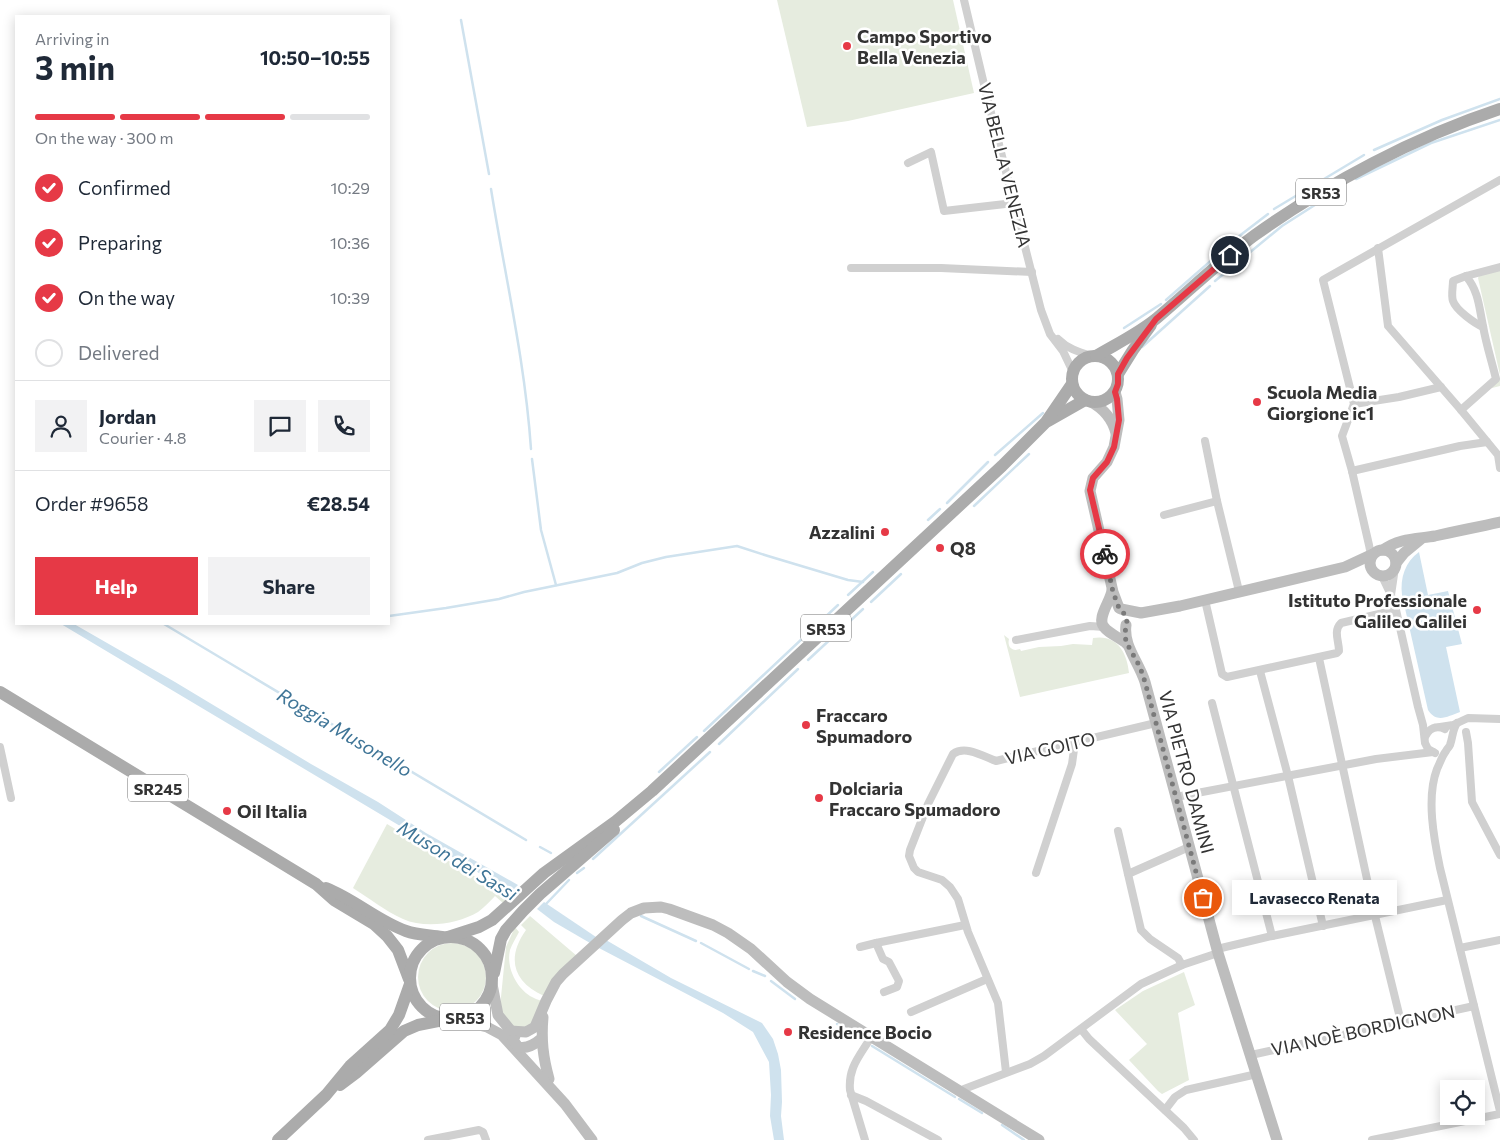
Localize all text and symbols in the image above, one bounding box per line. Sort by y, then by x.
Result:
place label: Campo Sportivo Bella Venezia [857,25,992,68]
text: Arriving in [35,29,109,48]
marker: Campo Sportivo Bella Venezia [841,40,853,52]
text: 10:50–10:55 [260,46,370,69]
text: 3 min [35,47,115,87]
street label: VIA BELLA VENEZIA [974,80,1036,250]
text: On the way · 300 m [35,128,174,147]
icon: check [35,174,63,202]
text: Confirmed [78,176,171,199]
text: 10:29 [330,178,370,197]
road number: SR53 [1296,178,1346,206]
icon: check [35,229,63,257]
text: Preparing [78,231,162,254]
text: 10:36 [330,233,370,252]
pin [1209,234,1251,276]
icon: home [1216,241,1244,269]
icon: check [35,284,63,312]
text: On the way [78,286,175,309]
text: 10:39 [330,288,370,307]
text: Delivered [78,341,159,364]
place label: Scuola Media Giorgione ic1 [1267,381,1377,424]
marker: Scuola Media Giorgione ic1 [1251,396,1263,408]
button: person [35,400,87,452]
button: chat [254,400,306,452]
button: phone [318,400,370,452]
text: Jordan [99,405,156,428]
text: Courier · 4.8 [99,428,186,447]
text: Order #9658 [35,492,149,515]
text: €28.54 [307,492,370,515]
place label: Azzalini [809,521,875,543]
marker: Azzalini [879,526,891,538]
courier [1080,529,1130,579]
place label: Q8 [950,537,976,559]
icon: bike [1091,540,1119,568]
marker: Q8 [934,542,946,554]
button: Help [35,557,198,615]
button: Share [208,557,370,615]
place label: Istituto Professionale Galileo Galilei [1288,589,1467,632]
marker: Istituto Professionale Galileo Galilei [1471,604,1483,616]
road number: SR53 [801,614,851,641]
water label: Roggia Musonello [273,683,417,781]
street label: VIA PIETRO DAMINI [1155,688,1219,856]
place label: Fraccaro Spumadoro [816,704,912,747]
marker: Fraccaro Spumadoro [800,719,812,731]
street label: VIA GOITO [1003,727,1097,769]
road number: SR245 [128,774,188,801]
place label: Dolciaria Fraccaro Spumadoro [829,777,1001,820]
marker: Dolciaria Fraccaro Spumadoro [813,792,825,804]
place label: Oil Italia [237,800,307,822]
marker: Oil Italia [221,805,233,817]
water label: Muson dei Sassi [394,815,523,905]
pin [1182,877,1224,919]
callout: Lavasecco Renata [1233,880,1398,916]
icon: bag [1189,884,1217,912]
text: Lavasecco Renata [1249,888,1380,907]
street label: VIA NOÈ BORDIGNON [1269,1000,1457,1060]
road number: SR53 [440,1004,490,1030]
place label: Residence Bocio [798,1021,932,1043]
marker: Residence Bocio [782,1026,794,1038]
map controls [1440,1080,1485,1125]
button: locate [1440,1080,1485,1125]

